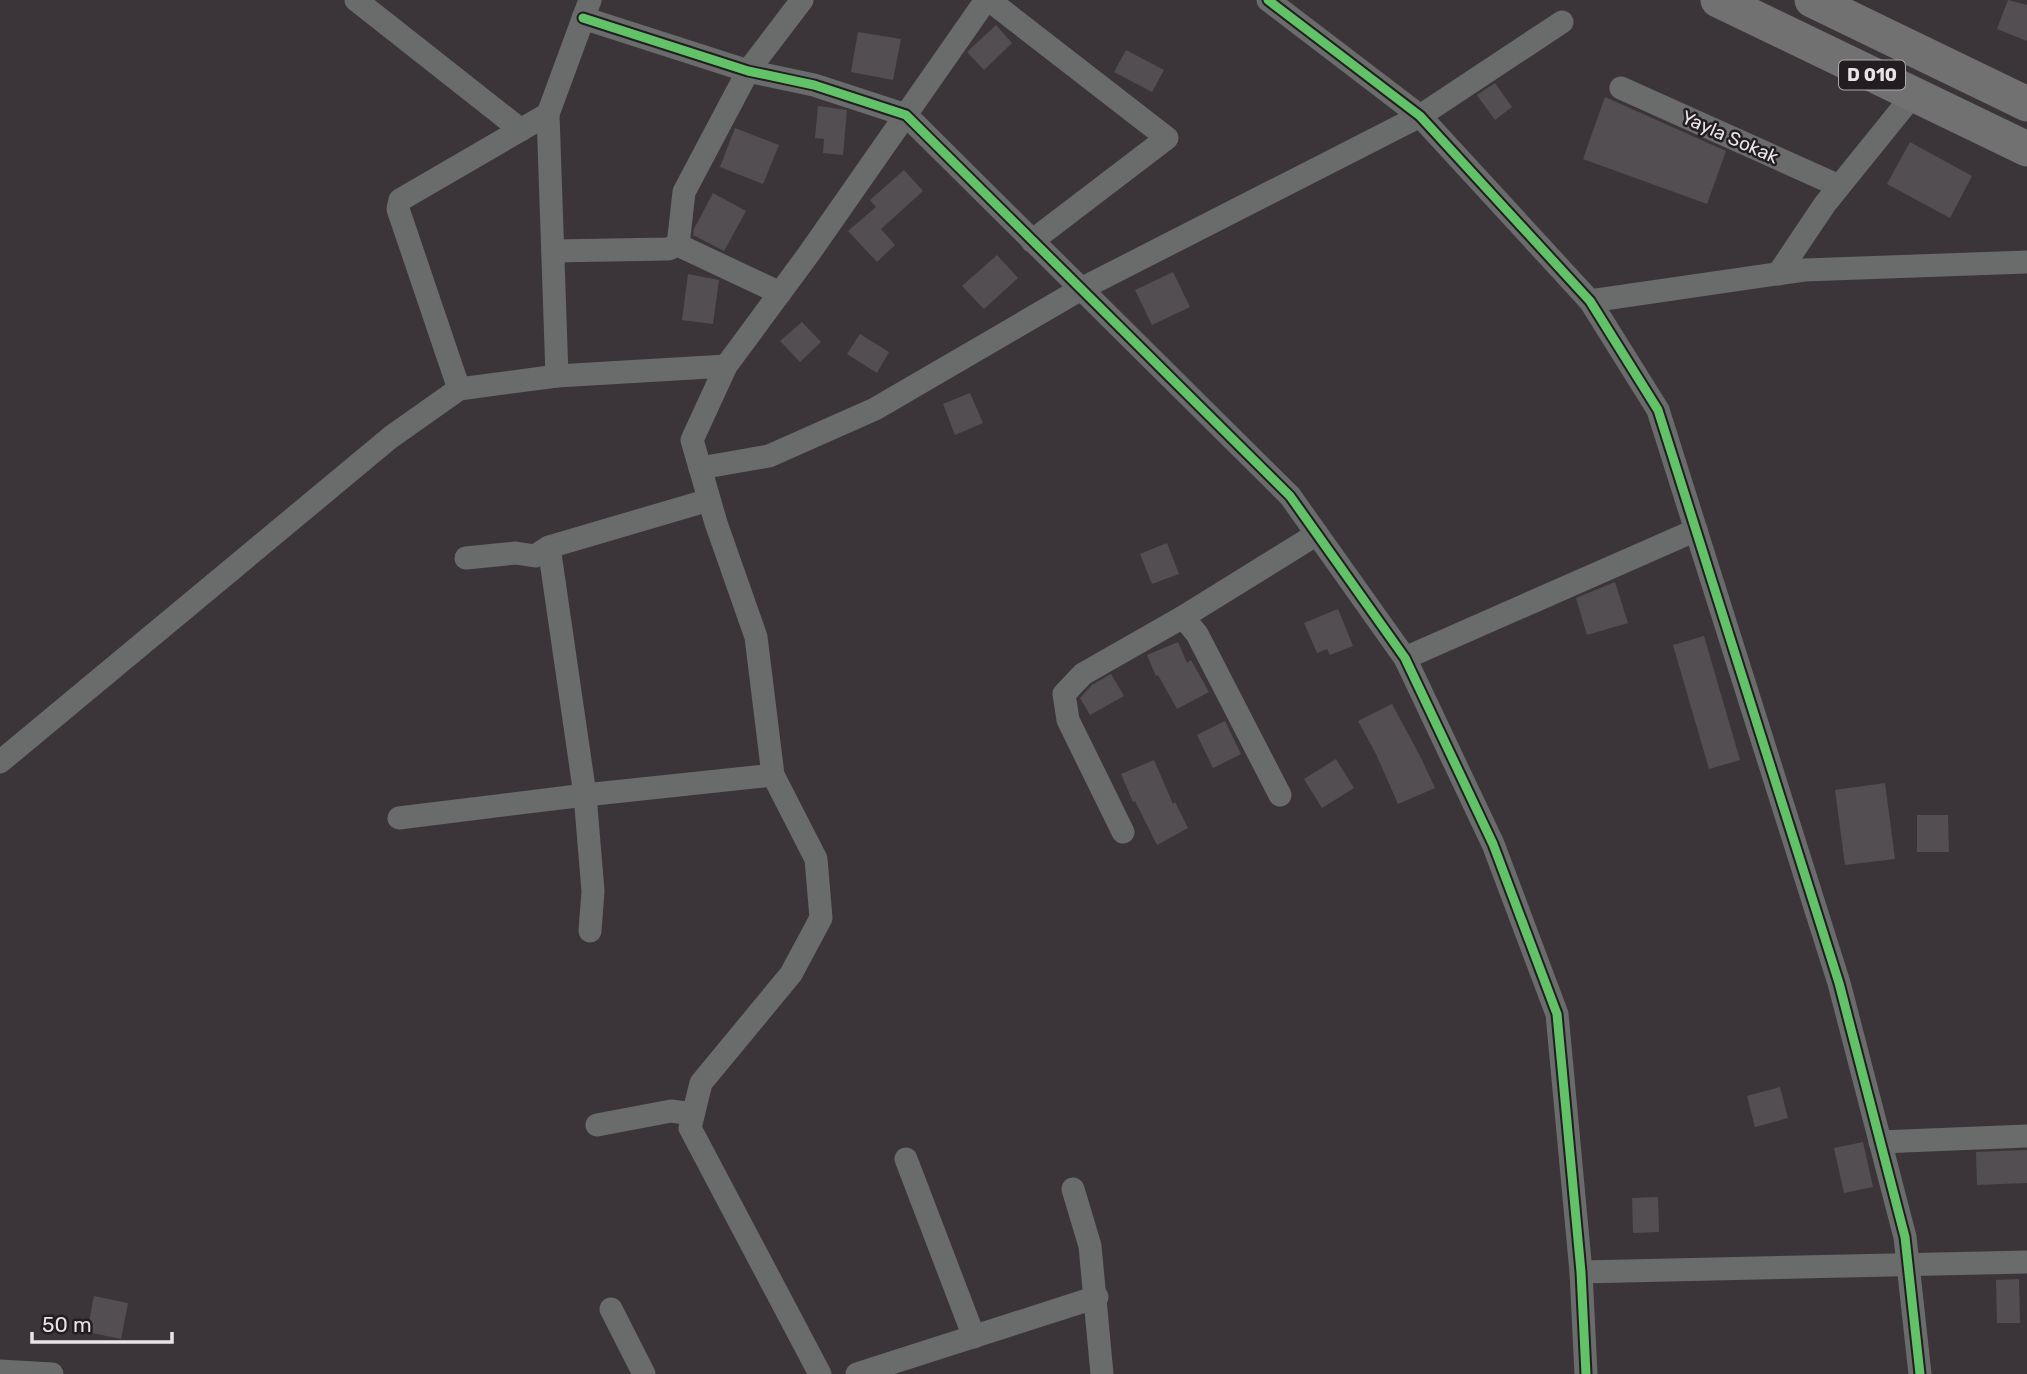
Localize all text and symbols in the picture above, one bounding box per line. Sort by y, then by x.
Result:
road number: D 010 [1839,60,1905,90]
street label: Yayla Sokak [1678,105,1782,169]
scale bar [32,1300,172,1344]
text: 50 m [42,1312,92,1337]

